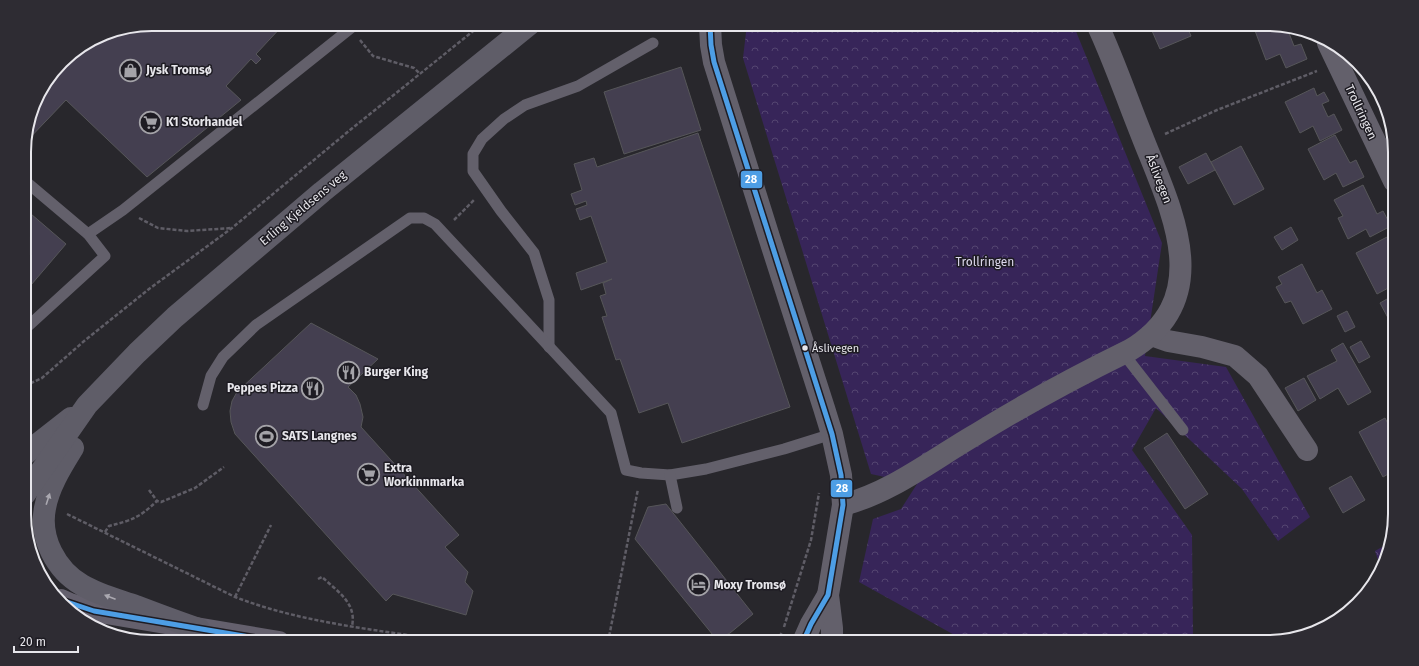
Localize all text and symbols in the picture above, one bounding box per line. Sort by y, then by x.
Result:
shop icon: Jysk Tromsø [117,57,143,83]
place label: Jysk Tromsø [145,63,212,77]
street label: Trollringen [1342,82,1380,142]
supermarket icon: K1 Storhandel [138,109,164,135]
place label: K1 Storhandel [166,115,243,129]
street label: Åslivegen [1143,152,1177,206]
street label: Erling Kjeldsens veg [257,167,350,248]
line badge: 28 [740,170,763,189]
text: 28 [745,173,758,186]
park label: Trollringen [956,255,1014,269]
place label: Åslivegen [812,341,859,355]
marker: Åslivegen [800,343,810,353]
restaurant icon: Burger King [335,359,361,385]
place label: Burger King [364,365,428,379]
restaurant icon: Peppes Pizza [300,375,326,401]
place label: Peppes Pizza [227,381,298,395]
sports icon: SATS Langnes [253,423,279,449]
place label: SATS Langnes [282,429,357,443]
place label: Extra Workinnmarka [384,461,465,489]
supermarket icon: Extra Workinnmarka [355,462,381,488]
line badge: 28 [830,479,853,498]
text: 28 [836,482,849,495]
one-way arrow [45,493,51,505]
hotel icon: Moxy Tromsø [685,572,711,598]
place label: Moxy Tromsø [714,578,786,592]
one-way arrow [103,593,115,599]
scale bar [14,628,78,654]
text: 20 m [20,635,46,649]

